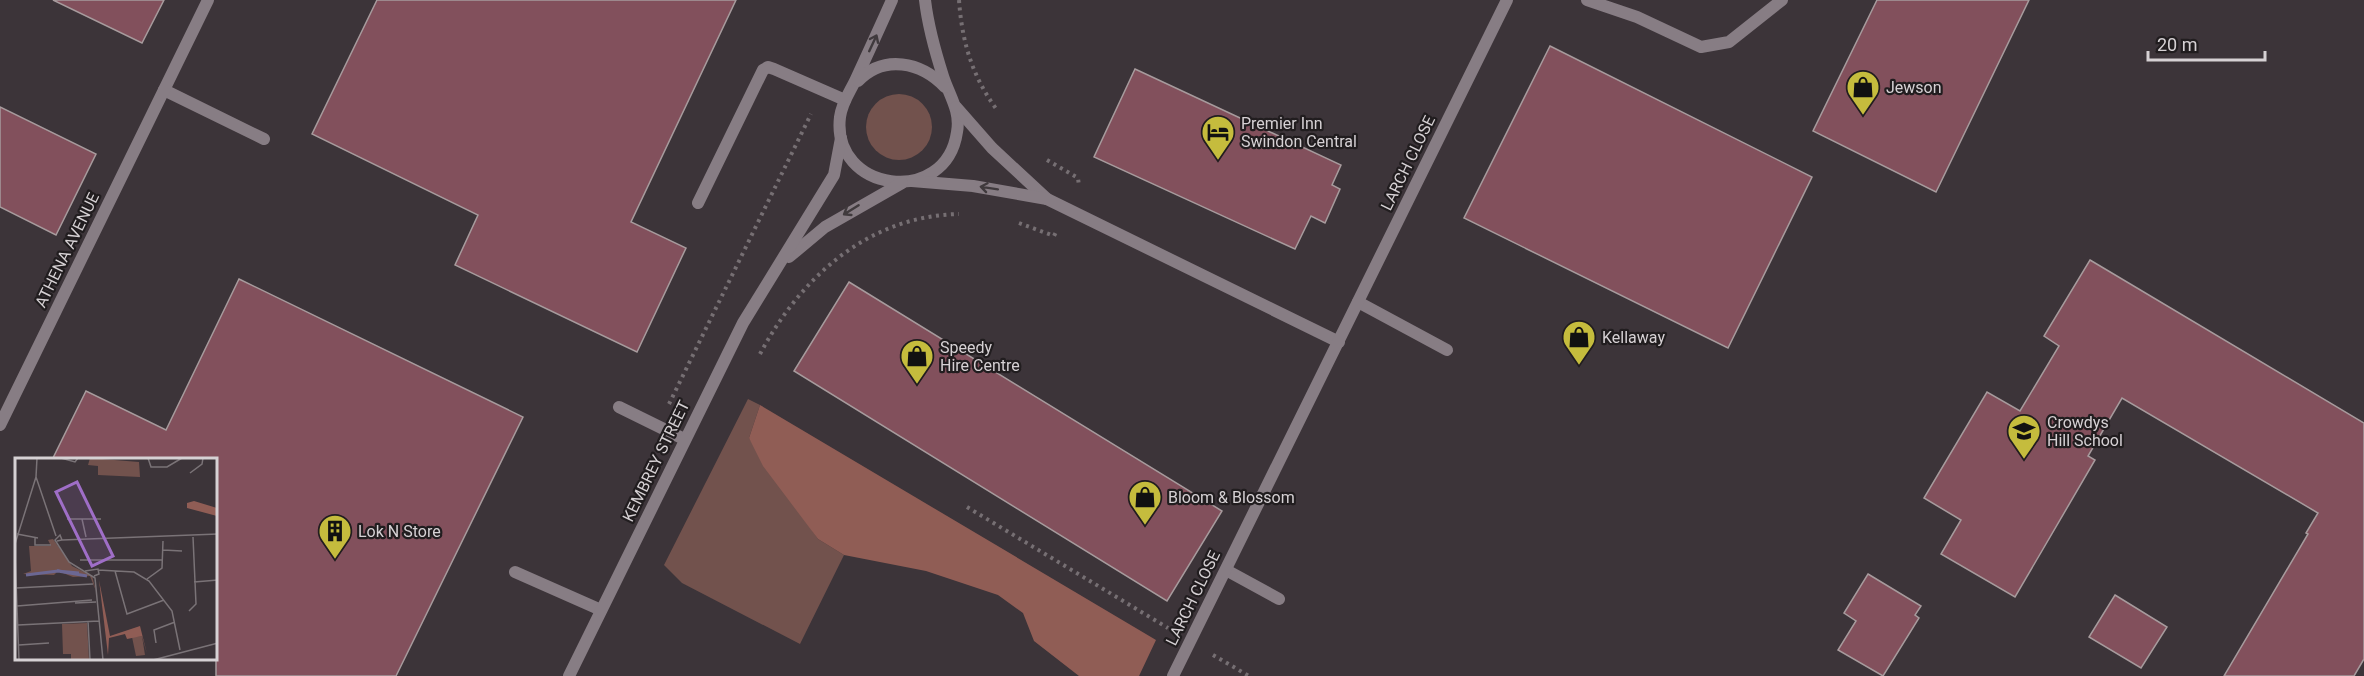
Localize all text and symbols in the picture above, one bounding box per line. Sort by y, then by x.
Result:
scale bar [2148,24,2265,62]
text: 20 m [2157,34,2197,55]
one-way arrow [867,35,879,53]
shop icon: Jewson [1845,69,1881,116]
place label: Jewson [1886,78,1942,97]
street label: LARCH CLOSE [1377,113,1439,213]
hotel icon: Premier Inn Swindon Central [1200,114,1236,161]
place label: Premier Inn Swindon Central [1241,114,1357,151]
one-way arrow [980,183,1000,194]
street label: ATHENA AVENUE [31,189,103,311]
one-way arrow [843,204,860,217]
shop icon: Kellaway [1561,319,1597,366]
place label: Kellaway [1602,328,1665,347]
shop icon: Speedy Hire Centre [899,338,935,385]
place label: Speedy Hire Centre [940,338,1020,375]
street label: KEMBREY STREET [618,397,694,525]
school or university icon: Crowdys Hill School [2006,413,2042,460]
place label: Crowdys Hill School [2047,413,2123,450]
inset map [15,458,218,661]
shop icon: Bloom & Blossom [1127,479,1163,526]
place label: Bloom & Blossom [1168,488,1295,507]
building icon: Lok N Store [317,513,353,560]
place label: Lok N Store [358,522,441,541]
street label: LARCH CLOSE [1162,548,1224,648]

